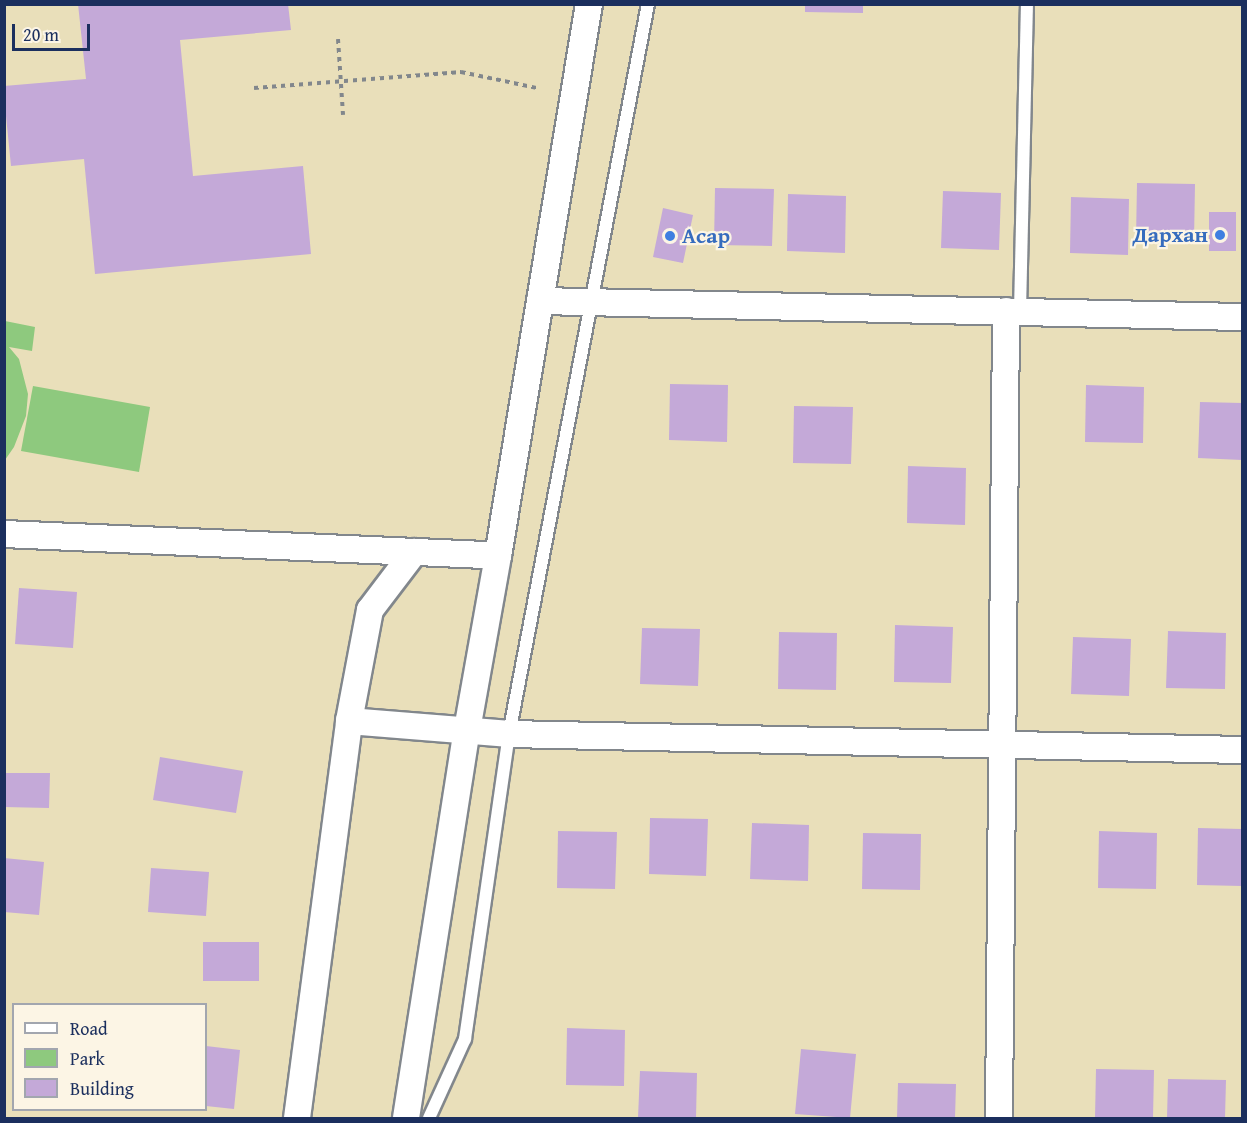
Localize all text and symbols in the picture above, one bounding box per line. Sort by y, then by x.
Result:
scale bar [15,12,93,50]
text: 20 m [23,21,59,48]
place label: Дархан [1132,222,1208,248]
place label: Асар [682,223,730,249]
marker: Дархан [1213,228,1227,242]
marker: Асар [663,229,677,243]
legend [12,1003,207,1111]
text: Road [70,1015,108,1042]
text: Park [70,1045,105,1072]
text: Building [70,1075,134,1102]

